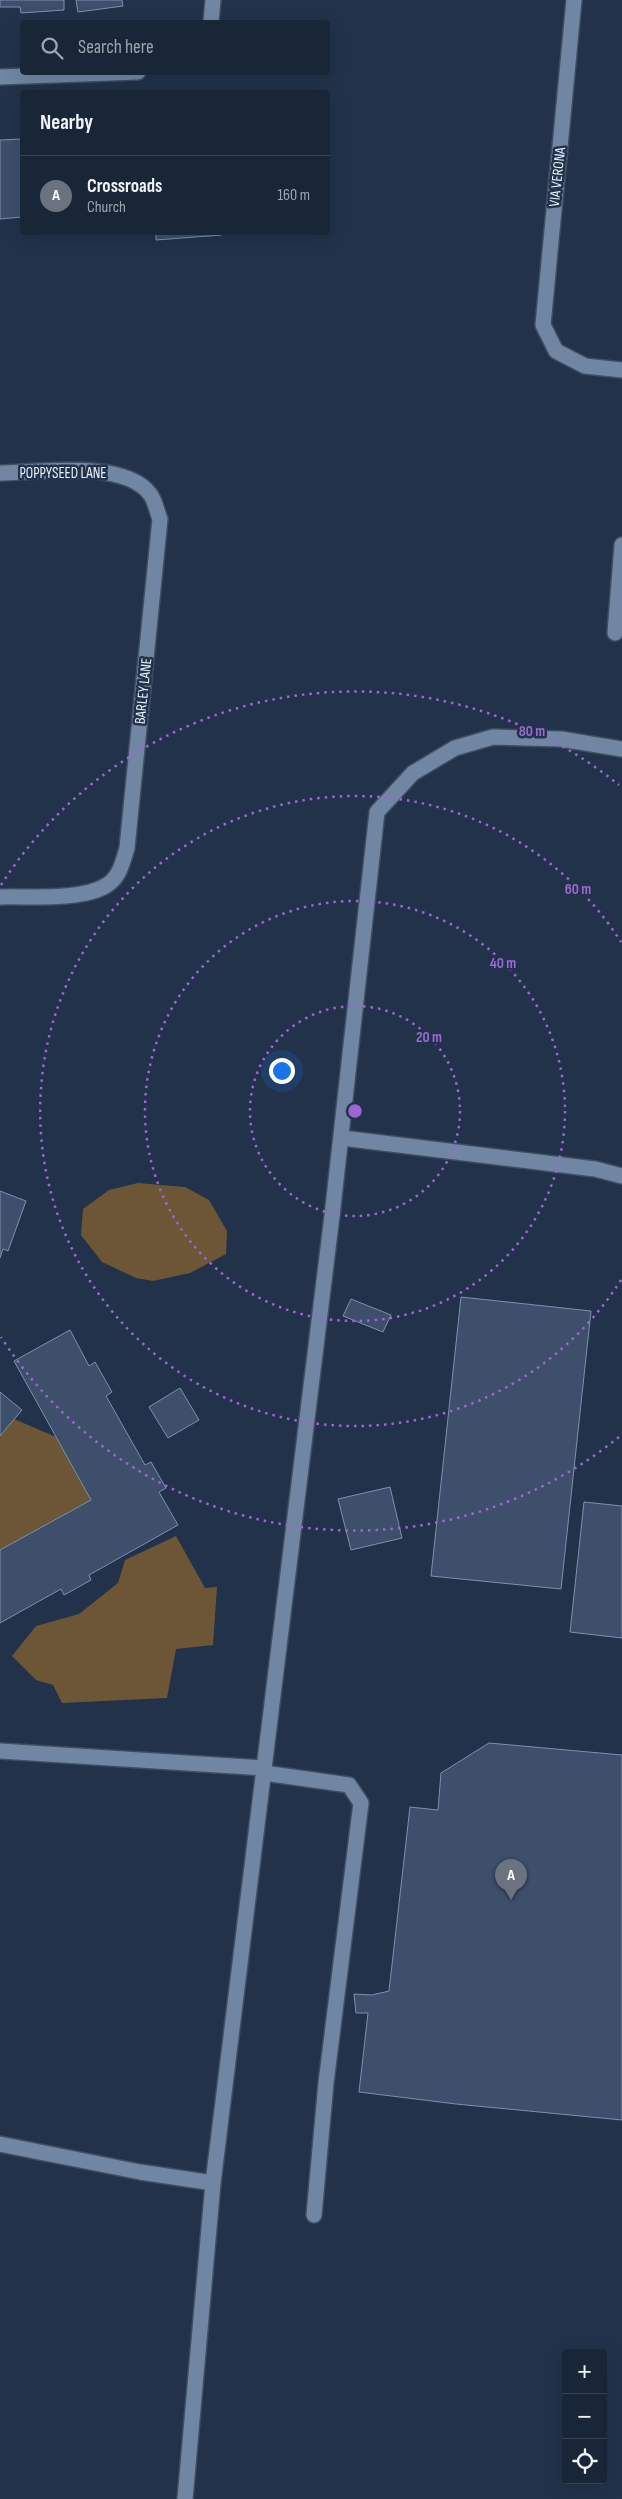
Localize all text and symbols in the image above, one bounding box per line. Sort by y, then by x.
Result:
search box [20,20,330,75]
icon: search [38,34,66,62]
text: Search here [78,36,154,59]
text: Nearby [40,110,93,135]
street label: VIA VERONA [545,146,570,208]
text: Crossroads [87,175,162,198]
text: A [52,186,60,205]
text: 160 m [277,186,310,205]
text: Church [87,198,126,217]
street label: POPPYSEED LANE [19,464,107,483]
street label: BARLEY LANE [131,657,156,725]
text: 80 m [519,722,545,741]
text: 60 m [565,880,591,899]
text: 40 m [490,954,516,973]
text: 20 m [416,1028,442,1047]
your location [269,1058,295,1084]
centre of rings [346,1102,364,1120]
pin: A [495,1859,527,1900]
map controls [562,2349,607,2484]
button: + [562,2349,607,2394]
button: − [562,2394,607,2439]
button: locate [562,2439,607,2484]

